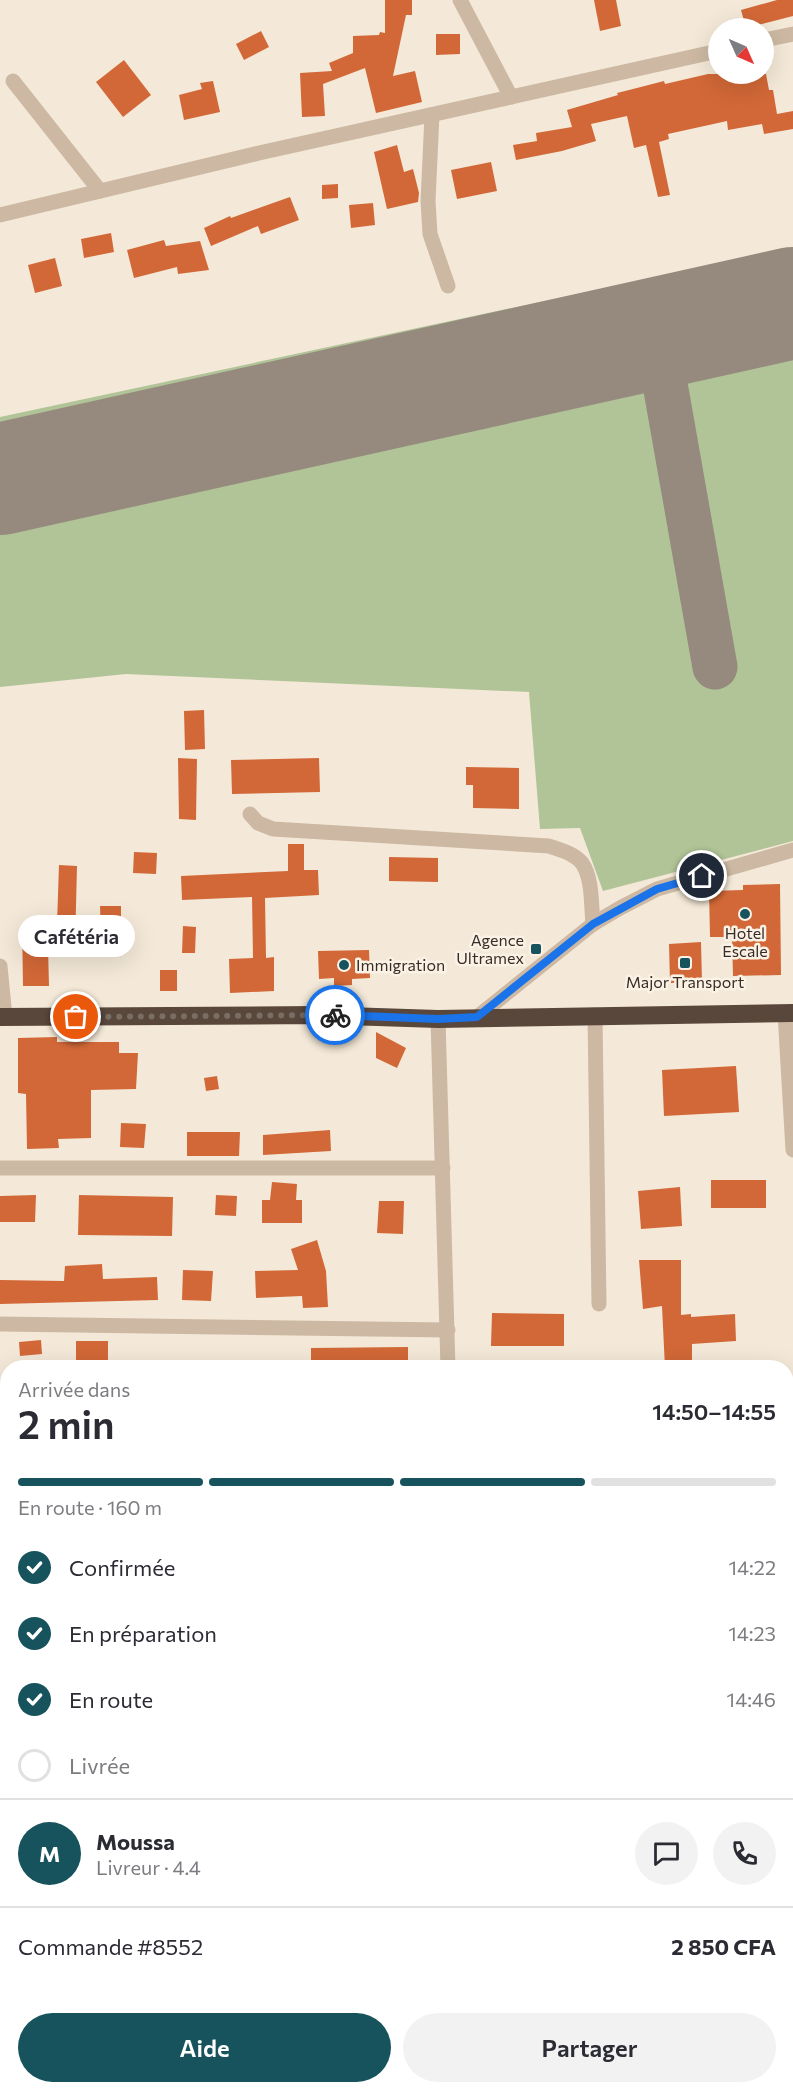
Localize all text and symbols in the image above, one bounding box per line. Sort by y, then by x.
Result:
north arrow [708,18,774,84]
map controls [708,18,774,84]
pin [676,850,727,901]
icon: home [685,859,718,892]
marker: Hotel Escale [738,907,752,921]
callout: Cafétéria [17,915,134,957]
place label: Hotel Escale [722,923,768,960]
text: Cafétéria [34,924,119,948]
place label: Agence Ultramex [456,930,524,967]
marker: Agence Ultramex [529,942,543,956]
place label: Immigration [356,955,445,974]
marker: Major Transport [678,956,692,970]
marker: Immigration [337,958,351,972]
place label: Major Transport [626,972,745,991]
courier [305,985,365,1045]
pin [50,991,101,1042]
icon: bike [319,999,352,1032]
icon: bag [59,1000,92,1033]
text: Arrivée dans [18,1377,130,1401]
text: 14:50–14:55 [652,1398,776,1425]
text: 2 min [18,1399,115,1447]
text: En route · 160 m [18,1495,162,1519]
icon: check [18,1551,51,1584]
text: Confirmée [69,1554,175,1581]
text: 14:22 [729,1555,776,1579]
icon: check [18,1617,51,1650]
text: En préparation [69,1620,217,1647]
text: 14:23 [728,1621,776,1645]
icon: check [18,1683,51,1716]
text: En route [69,1686,153,1713]
text: 14:46 [727,1687,776,1711]
text: Livrée [69,1752,130,1779]
button: chat [635,1822,698,1885]
button: phone [713,1822,776,1885]
text: Moussa [96,1828,175,1855]
text: M [39,1840,60,1867]
text: Livreur · 4.4 [96,1855,201,1879]
text: Commande #8552 [18,1933,203,1960]
text: 2 850 CFA [671,1933,776,1960]
button: Aide [18,2013,391,2082]
button: Partager [403,2013,776,2082]

